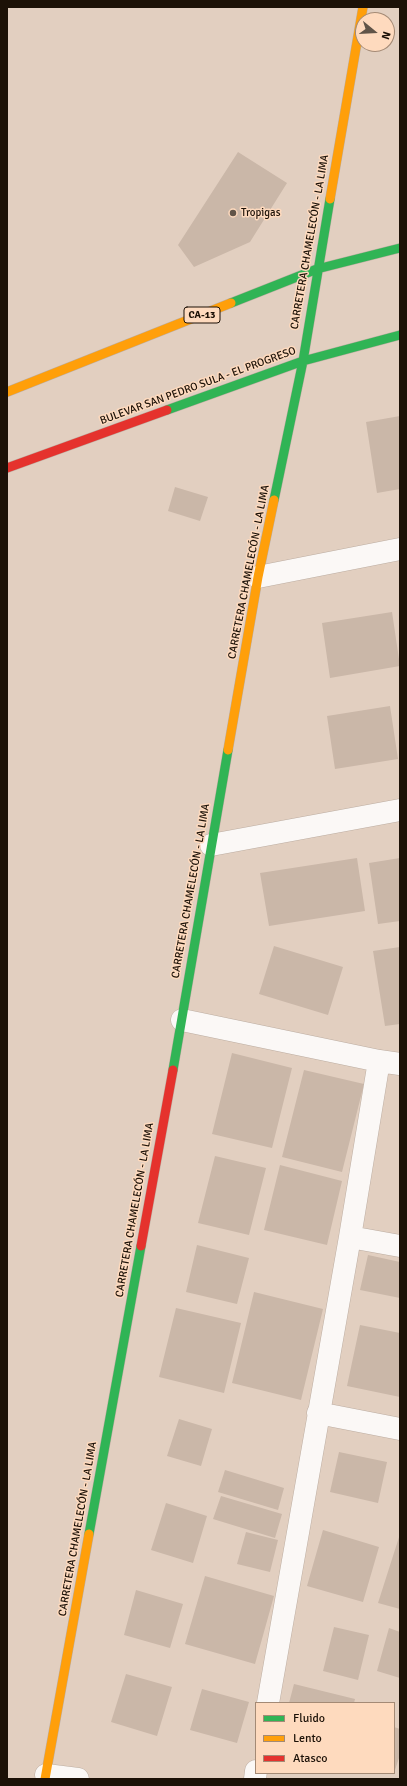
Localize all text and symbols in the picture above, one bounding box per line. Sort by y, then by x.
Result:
north arrow [355,12,395,52]
text: N [379,30,393,41]
street label: CARRETERA CHAMELECÓN - LA LIMA [288,154,332,330]
place label: Tropigas [241,206,280,220]
marker: Tropigas [228,208,238,218]
road number: CA-13 [184,307,220,323]
street label: BULEVAR SAN PEDRO SULA - EL PROGRESO [98,344,298,428]
street label: CARRETERA CHAMELECÓN - LA LIMA [226,484,272,660]
street label: CARRETERA CHAMELECÓN - LA LIMA [169,803,213,979]
street label: CARRETERA CHAMELECÓN - LA LIMA [113,1122,157,1298]
street label: CARRETERA CHAMELECÓN - LA LIMA [56,1441,100,1617]
legend [255,1702,395,1774]
text: Fluido [293,1711,325,1726]
text: Lento [293,1731,322,1746]
text: Atasco [293,1751,328,1766]

